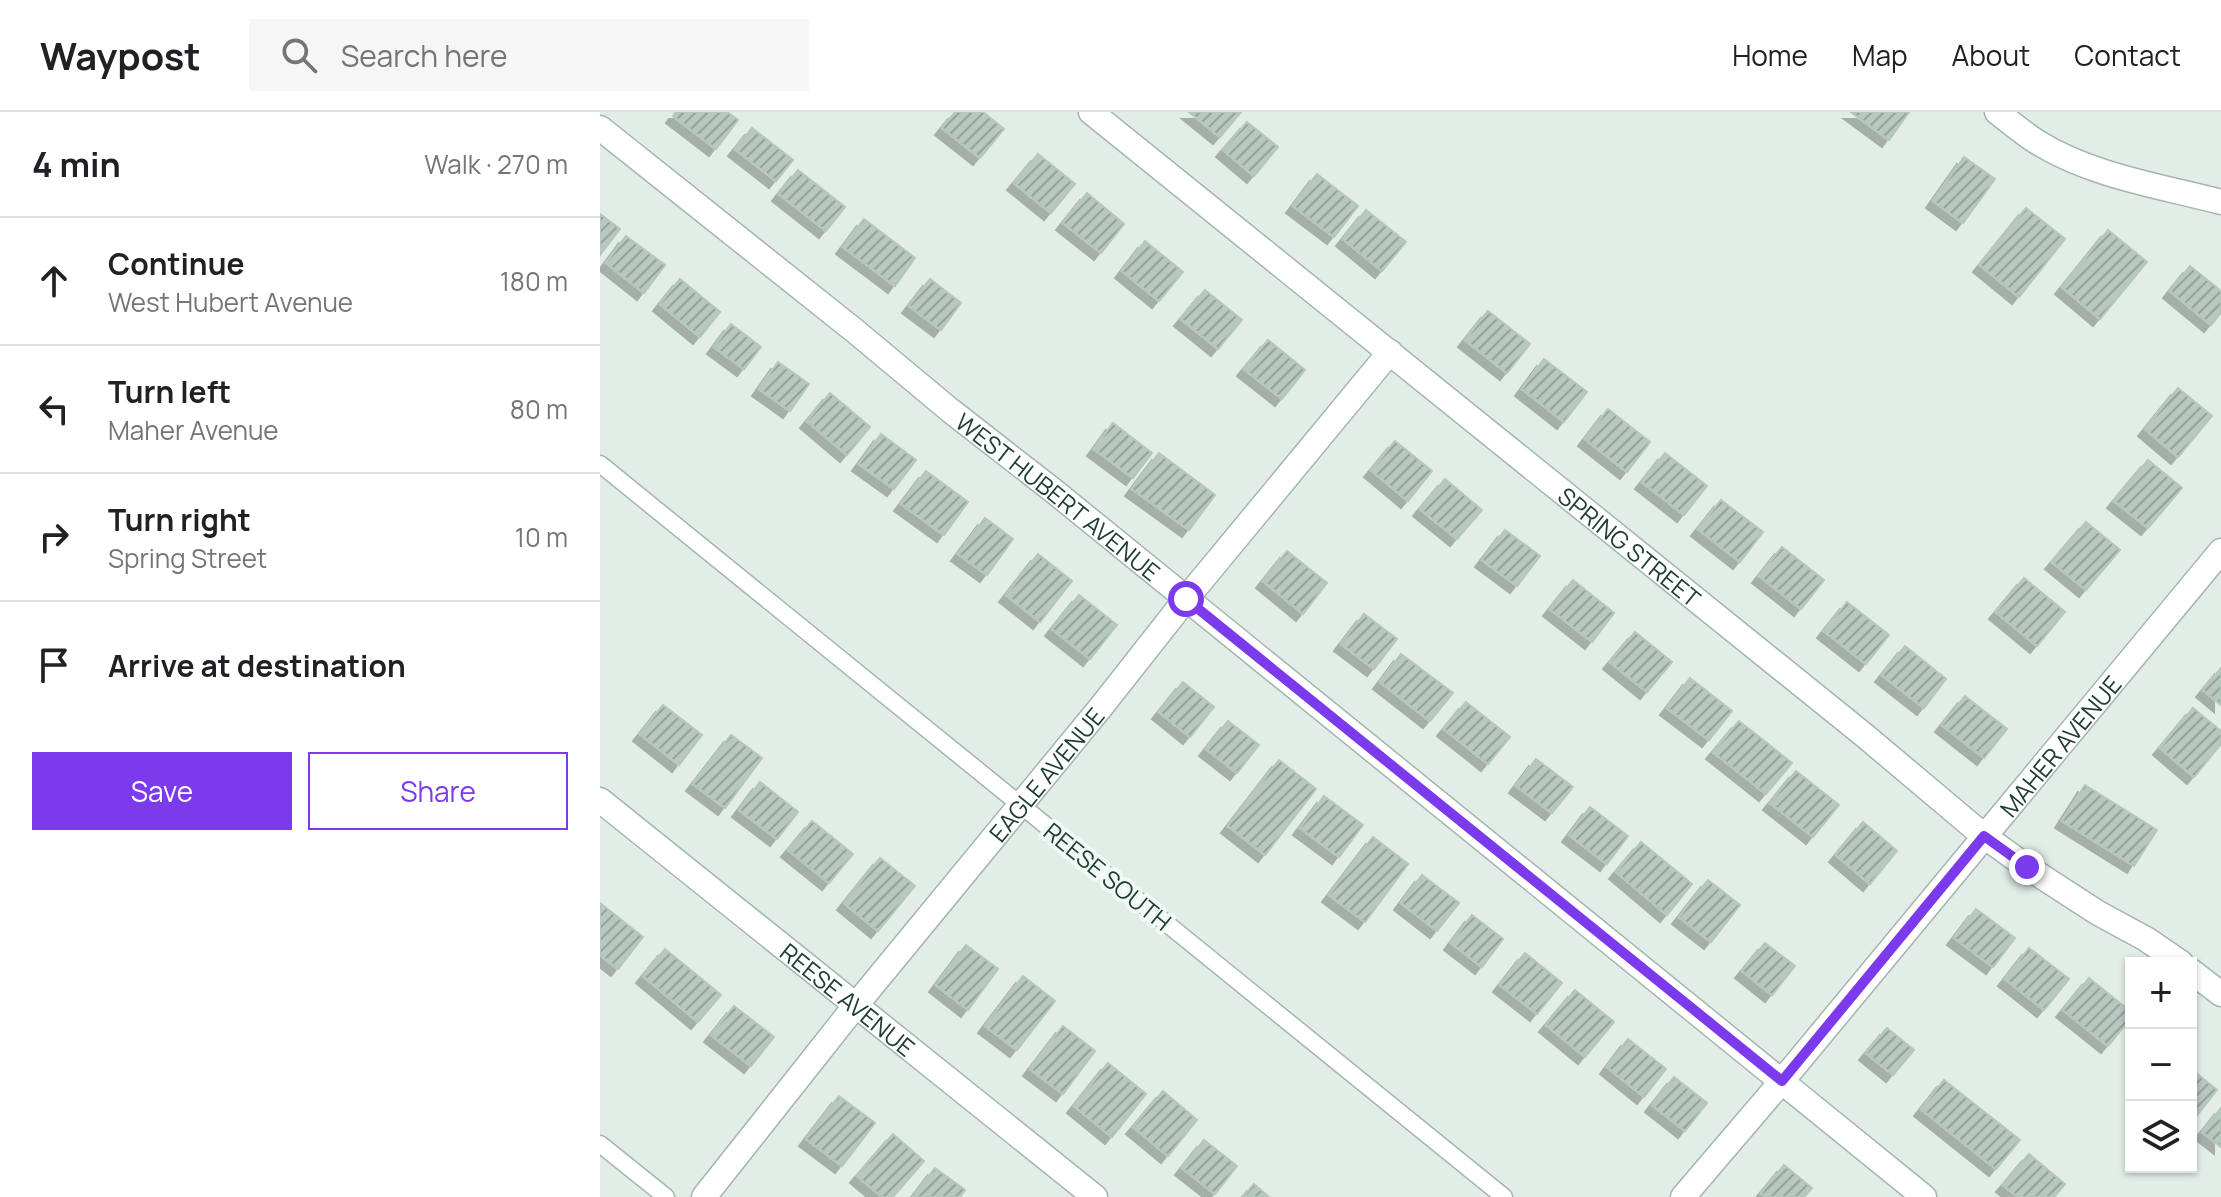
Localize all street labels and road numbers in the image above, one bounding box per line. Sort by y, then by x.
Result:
street label: WEST HUBERT AVENUE [949,405,1168,588]
street label: SPRING STREET [1552,479,1708,614]
street label: MAHER AVENUE [1992,668,2128,823]
street label: EAGLE AVENUE [981,700,1111,848]
street label: REESE SOUTH [1037,814,1179,938]
street label: REESE AVENUE [774,935,922,1063]

